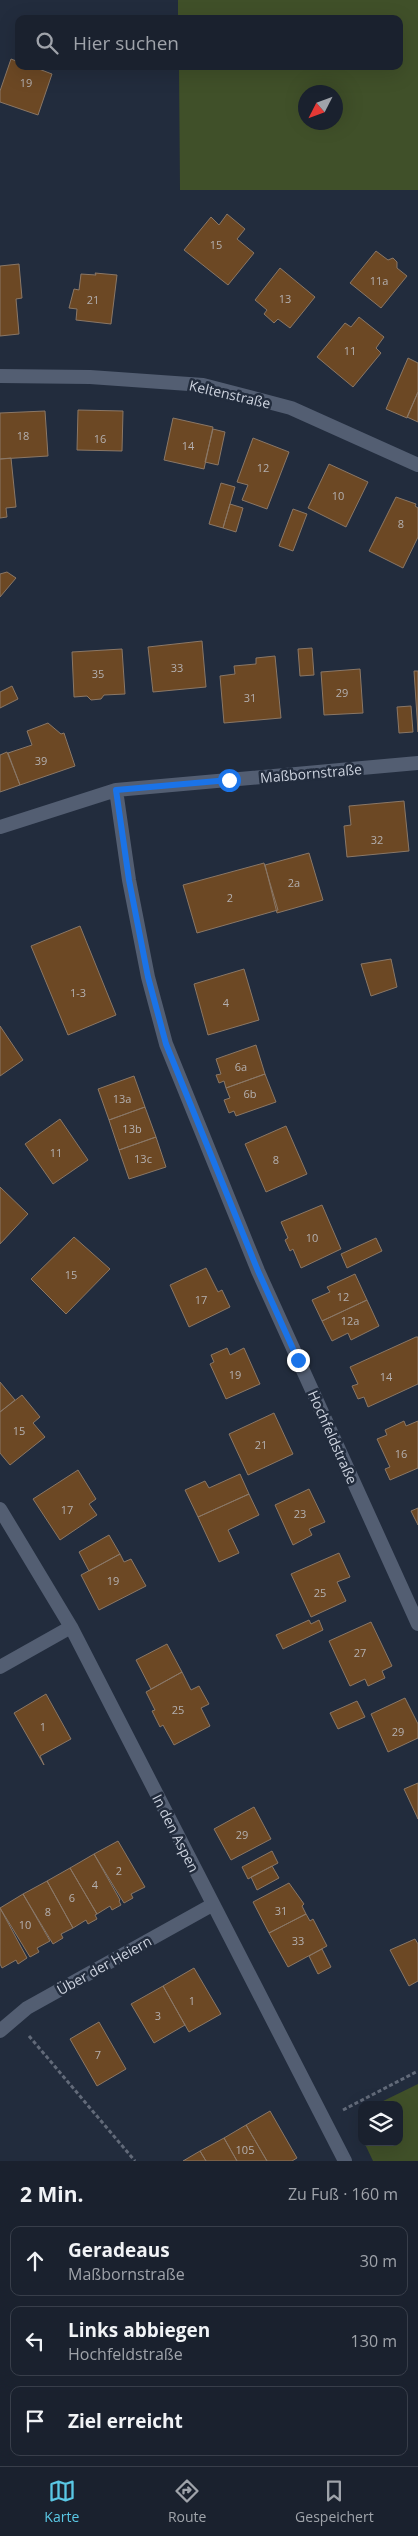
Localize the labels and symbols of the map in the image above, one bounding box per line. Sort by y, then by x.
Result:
house number: 19 [20,75,32,90]
north arrow [298,85,343,130]
house number: 15 [210,237,222,252]
house number: 11a [370,273,388,288]
house number: 13 [279,291,291,306]
house number: 21 [87,292,99,307]
house number: 11 [344,343,356,358]
street label: Keltenstraße [187,375,273,413]
house number: 18 [17,428,29,443]
house number: 16 [94,431,106,446]
house number: 14 [182,438,195,453]
house number: 12 [257,460,269,475]
house number: 10 [332,488,344,503]
house number: 8 [398,516,404,531]
house number: 33 [171,660,183,675]
house number: 35 [92,666,104,681]
house number: 29 [336,685,348,700]
house number: 31 [244,690,256,705]
house number: 39 [35,753,47,768]
street label: Maßbornstraße [259,759,363,787]
route start [218,769,241,792]
house number: 32 [371,832,383,847]
house number: 2a [288,875,300,890]
house number: 2 [227,890,233,905]
house number: 1-3 [70,985,86,1000]
house number: 4 [223,995,230,1010]
house number: 6a [235,1059,247,1074]
house number: 6b [243,1086,257,1101]
house number: 13a [113,1091,131,1106]
house number: 13b [122,1121,142,1136]
house number: 11 [50,1145,62,1160]
house number: 13c [134,1151,152,1166]
house number: 8 [273,1152,279,1167]
house number: 10 [306,1230,318,1245]
house number: 15 [65,1267,77,1282]
house number: 12 [337,1289,349,1304]
house number: 17 [195,1292,207,1307]
house number: 12a [341,1313,359,1328]
route end [287,1349,310,1372]
house number: 19 [229,1367,241,1382]
house number: 14 [380,1369,393,1384]
street label: Hochfeldstraße [304,1387,362,1487]
house number: 15 [13,1423,25,1438]
house number: 21 [255,1437,267,1452]
house number: 16 [395,1446,407,1461]
house number: 17 [61,1502,73,1517]
house number: 23 [294,1506,306,1521]
house number: 19 [107,1573,119,1588]
house number: 25 [314,1585,326,1600]
house number: 27 [354,1645,366,1660]
house number: 25 [172,1702,184,1717]
house number: 1 [40,1719,46,1734]
house number: 29 [392,1724,404,1739]
street label: In den Aspen [148,1791,204,1875]
house number: 29 [236,1827,248,1842]
house number: 2 [116,1863,122,1878]
house number: 4 [92,1877,99,1892]
house number: 6 [69,1890,75,1905]
house number: 31 [275,1903,287,1918]
house number: 8 [45,1904,51,1919]
house number: 10 [19,1917,31,1932]
street label: Über der Heiern [53,1931,155,1999]
house number: 33 [292,1933,304,1948]
house number: 1 [189,1993,195,2008]
house number: 3 [155,2008,161,2023]
house number: 7 [95,2047,101,2062]
house number: 105 [236,2142,254,2157]

